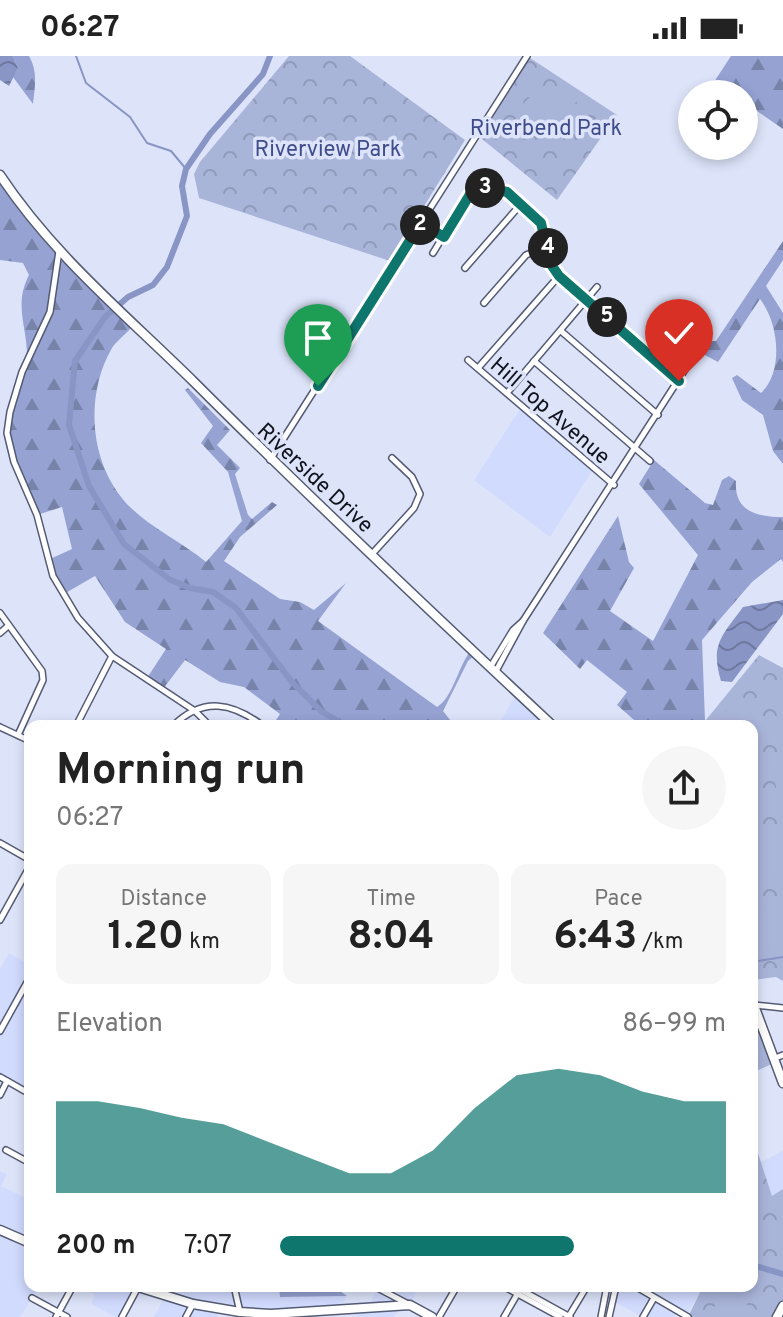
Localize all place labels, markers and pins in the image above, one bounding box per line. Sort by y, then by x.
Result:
pin: 3 [465,168,505,208]
pin: 2 [400,205,440,245]
pin: 4 [528,228,568,268]
pin: 5 [587,297,627,337]
pin [645,299,713,381]
pin [284,304,352,386]

